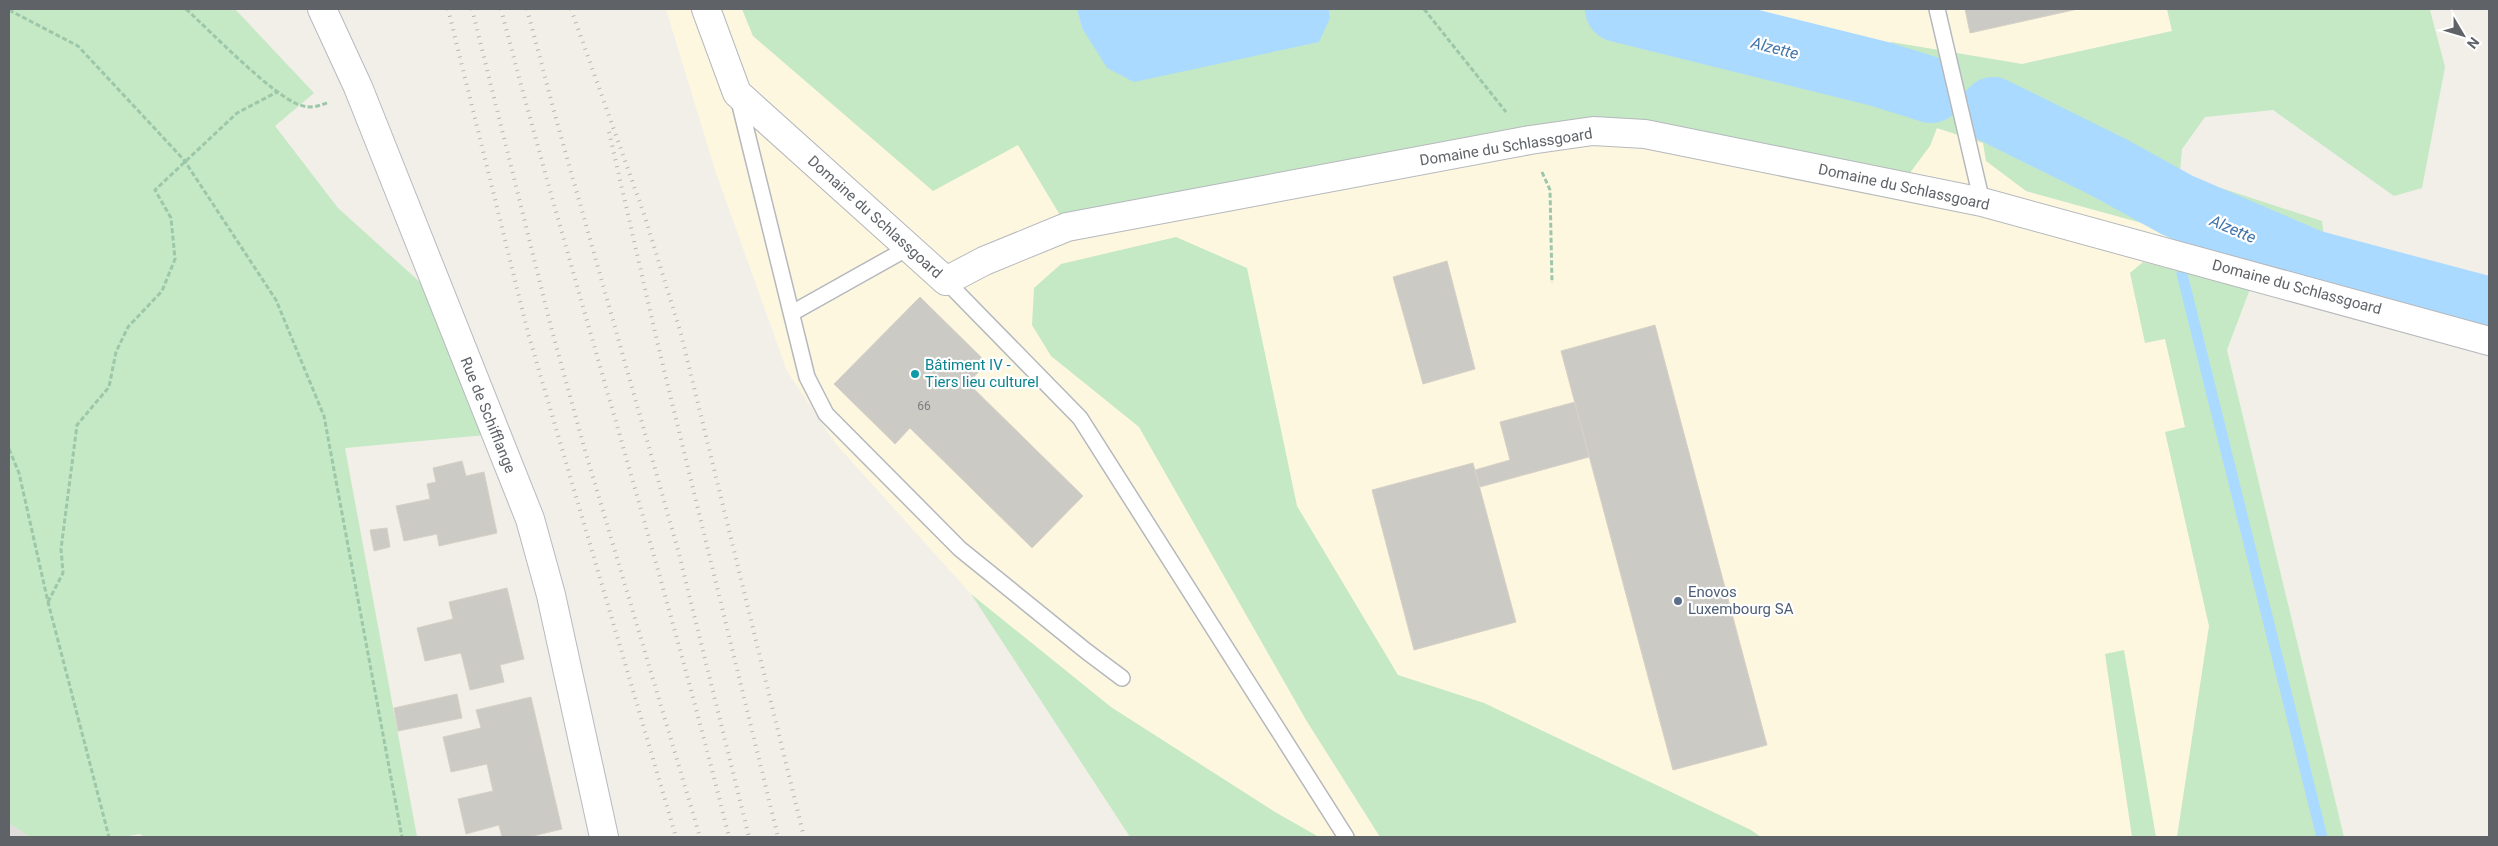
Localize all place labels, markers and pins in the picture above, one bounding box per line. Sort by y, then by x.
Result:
place label: Bâtiment IV - Tiers lieu culturel [925,356,1039,391]
marker: Bâtiment IV - Tiers lieu culturel [909,368,921,380]
place label: Enovos Luxembourg SA [1688,583,1794,618]
marker: Enovos Luxembourg SA [1672,595,1684,607]

